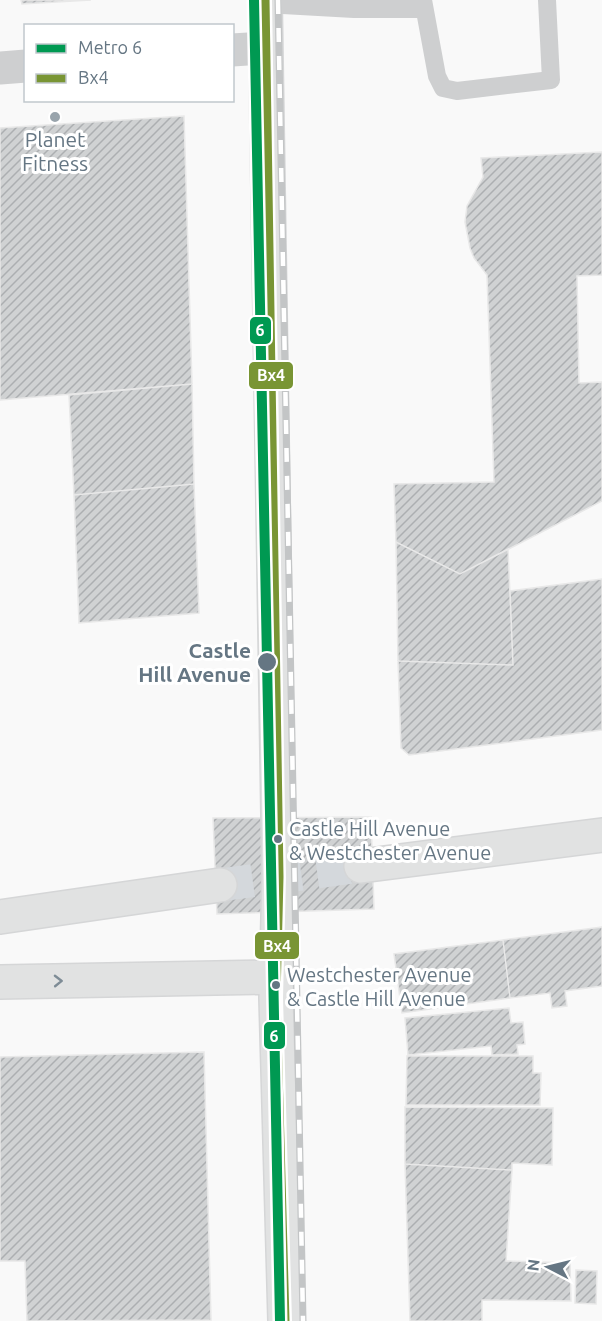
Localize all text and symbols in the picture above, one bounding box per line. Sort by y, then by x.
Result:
legend [24,24,234,102]
text: Metro 6 [78,37,142,57]
text: Bx4 [78,67,109,87]
marker: Planet Fitness [48,110,62,124]
place label: Planet Fitness [22,127,88,175]
line badge: 6 [249,316,272,345]
text: 6 [255,321,265,339]
line badge: Bx4 [248,361,294,390]
text: Bx4 [257,366,285,384]
place label: Castle Hill Avenue [138,638,251,686]
marker: Castle Hill Avenue [256,651,278,673]
place label: Castle Hill Avenue & Westchester Avenue [289,817,491,864]
marker: Castle Hill Avenue & Westchester Avenue [272,833,284,845]
line badge: Bx4 [254,931,300,960]
text: Bx4 [263,937,291,955]
place label: Westchester Avenue & Castle Hill Avenue [287,963,472,1010]
one-way arrow [54,974,63,987]
marker: Westchester Avenue & Castle Hill Avenue [270,979,282,991]
line badge: 6 [263,1021,286,1050]
text: 6 [269,1027,279,1045]
north arrow [518,1237,578,1297]
text: N [523,1258,543,1272]

